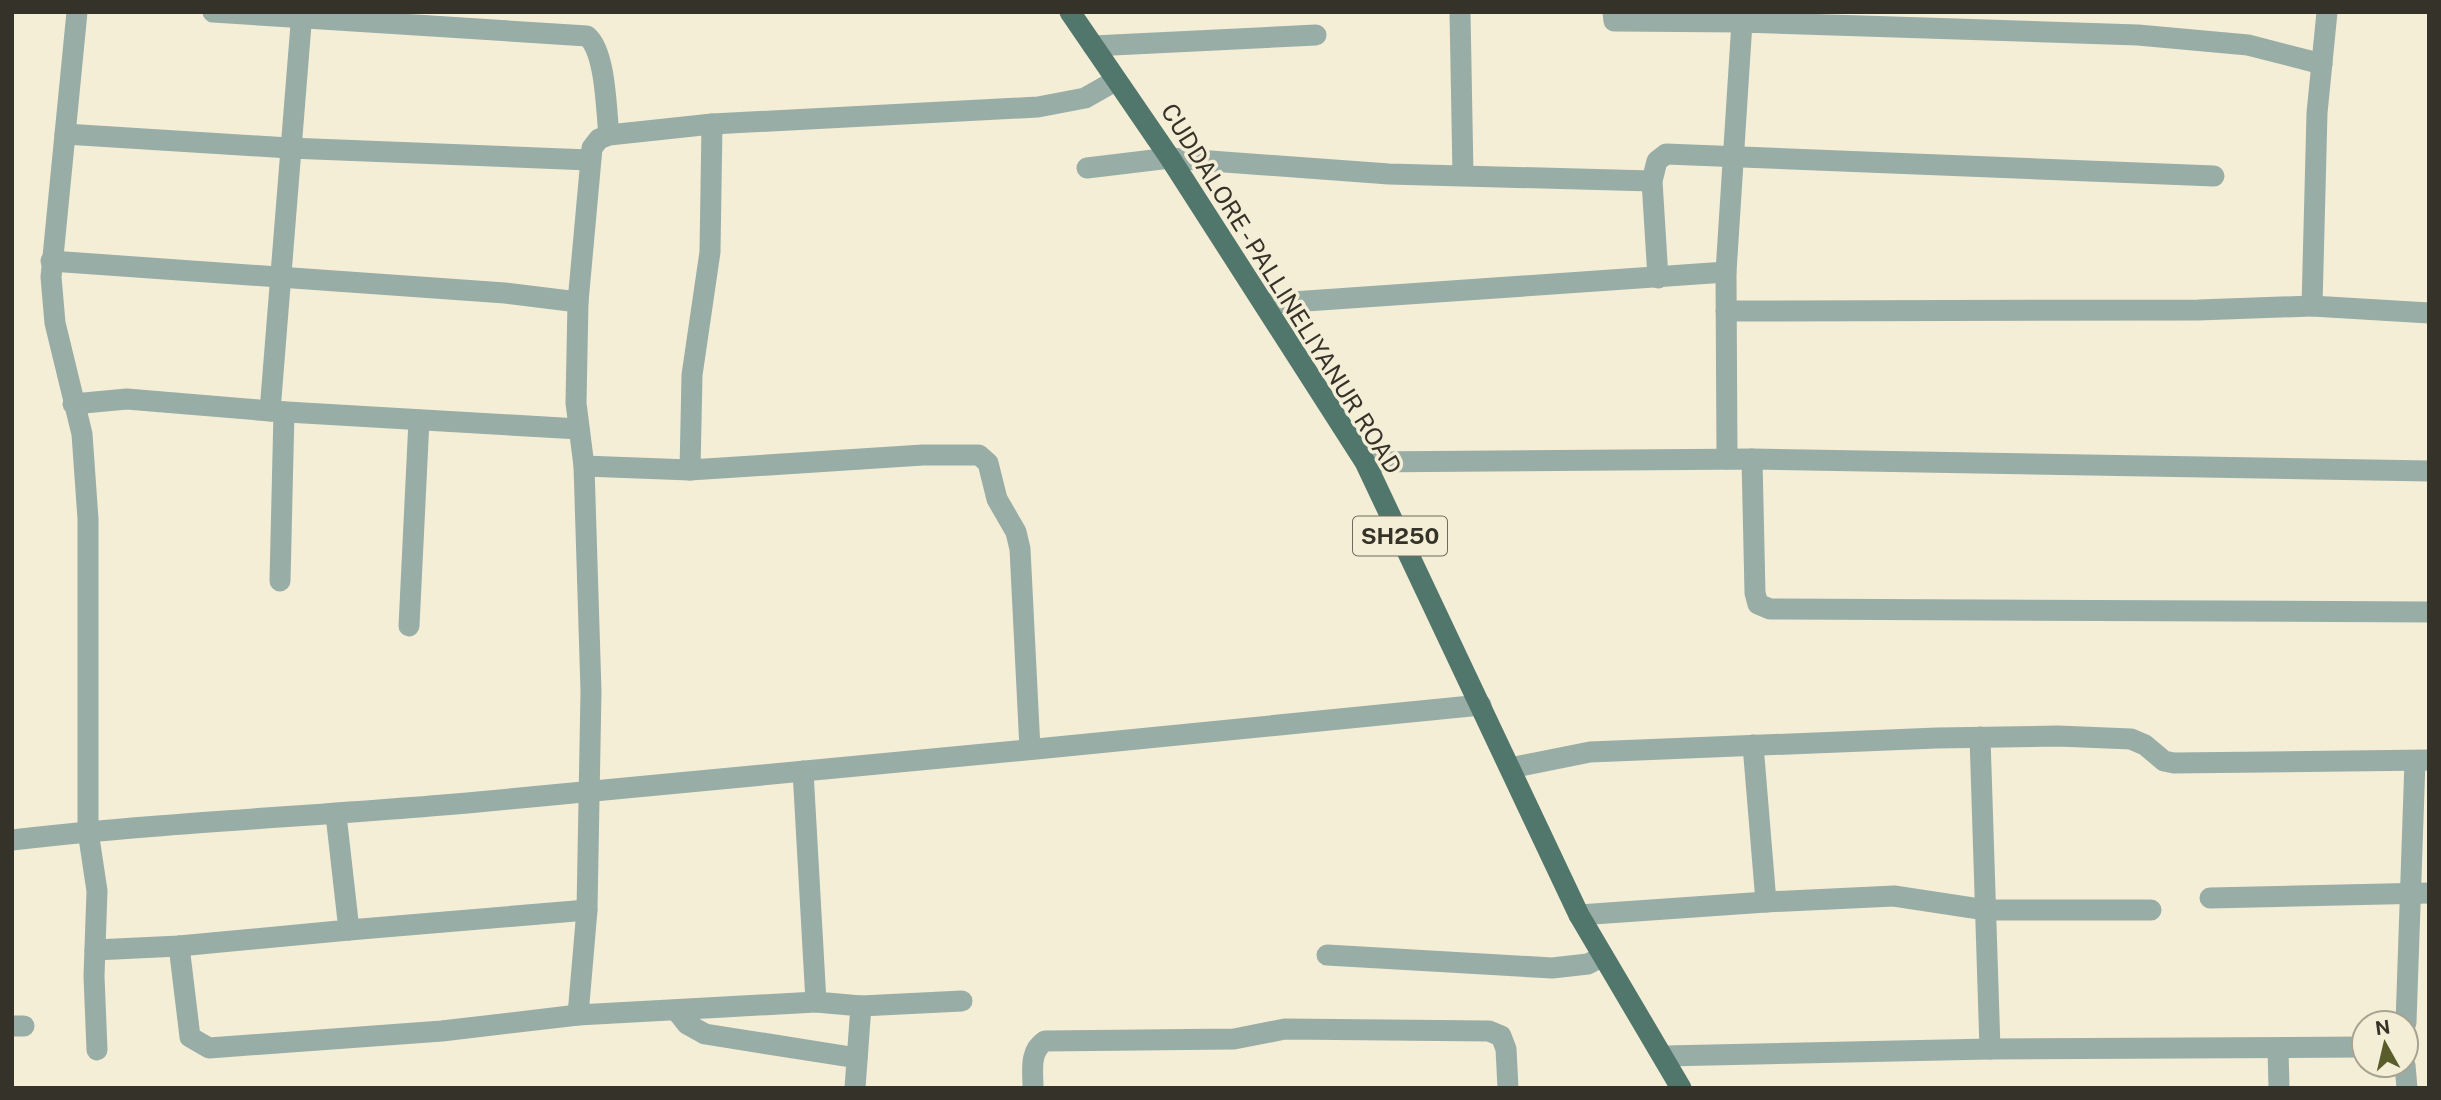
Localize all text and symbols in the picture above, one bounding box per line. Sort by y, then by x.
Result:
street label: CUDDALORE - PALLINELIYANUR ROAD [1156,98,1408,479]
road number: SH250 [1353,516,1447,556]
north arrow [2350,1009,2420,1079]
text: N [2374,1015,2392,1039]

